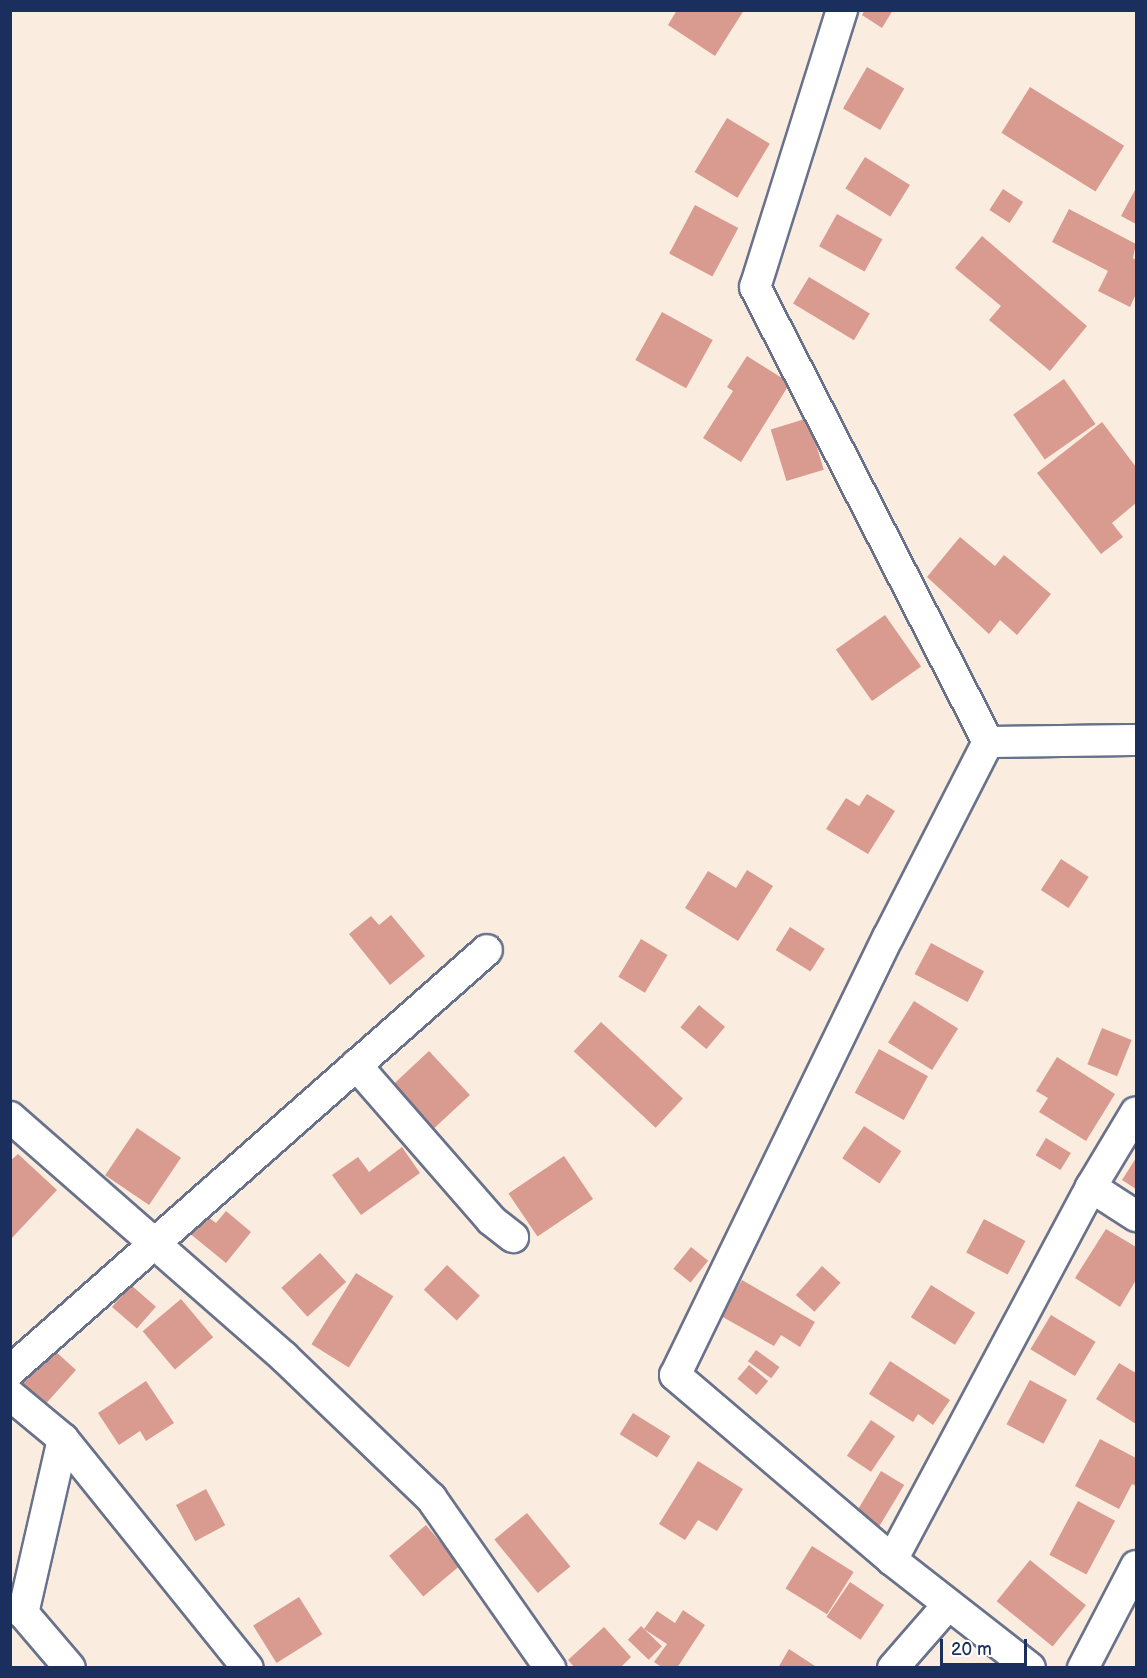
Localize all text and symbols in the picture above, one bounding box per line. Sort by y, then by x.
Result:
scale bar [943,1627,1030,1665]
text: 20 m [951,1639,992,1660]

